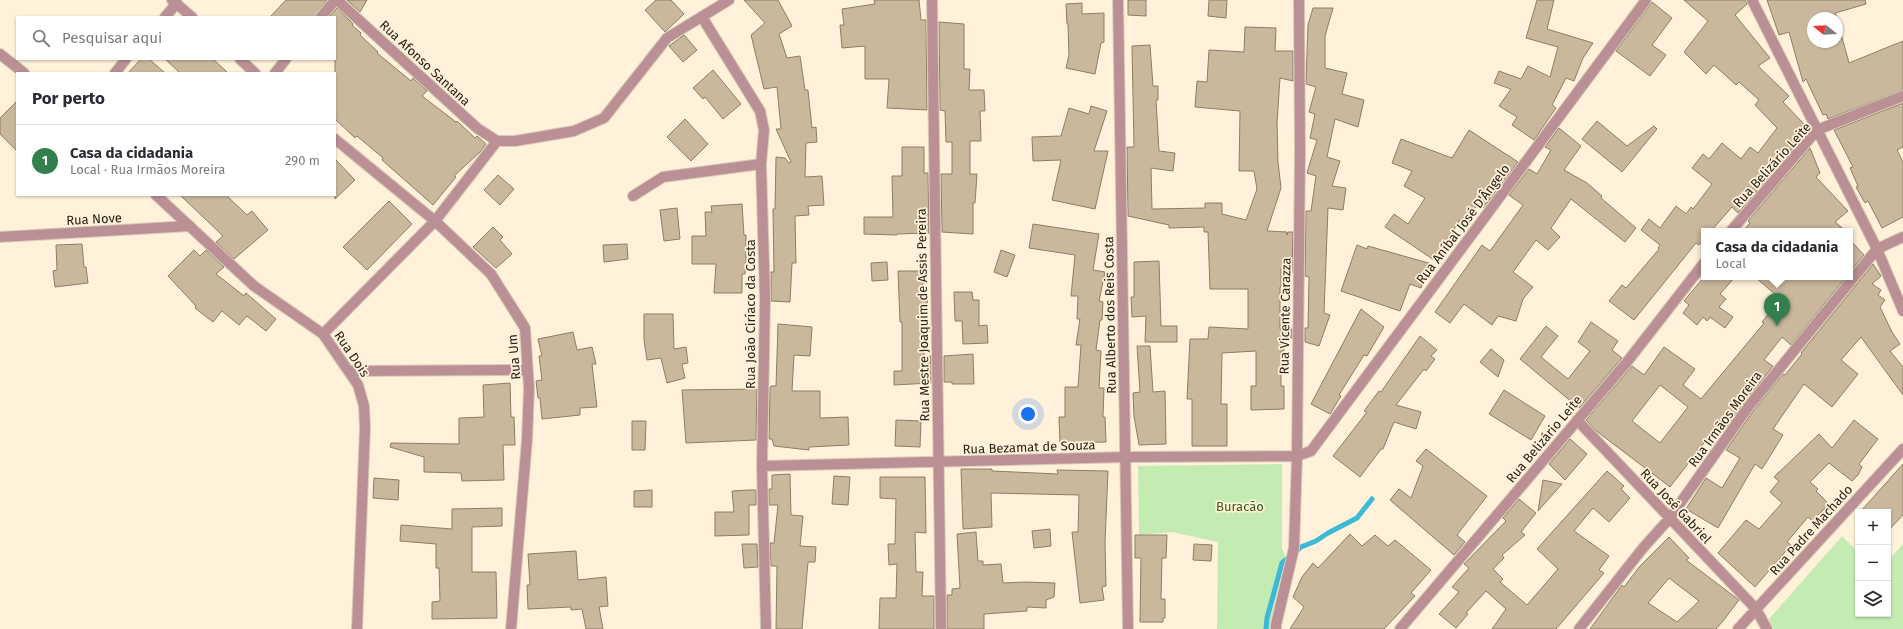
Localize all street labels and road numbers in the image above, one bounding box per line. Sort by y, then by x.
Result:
street label: Rua Afonso Santana [377,17,473,109]
street label: Rua Belizário Leite [1730,119,1814,211]
street label: Rua Aníbal José D'Ângelo [1413,161,1513,287]
street label: Rua Mestre Joaquim de Assis Pereira [914,208,932,422]
street label: Rua Nove [66,210,122,228]
street label: Rua Alberto dos Reis Costa [1101,236,1119,394]
street label: Rua João Ciríaco da Costa [743,239,758,389]
street label: Rua Vicente Carazza [1276,258,1294,374]
street label: Rua Dois [331,328,373,380]
street label: Rua Um [505,334,523,380]
street label: Rua Irmãos Moreira [1685,368,1765,470]
street label: Rua Belizário Leite [1503,392,1585,486]
street label: Rua Bezamat de Souza [962,437,1096,457]
street label: Rua José Gabriel [1638,466,1715,547]
street label: Rua Padre Machado [1767,482,1855,578]

